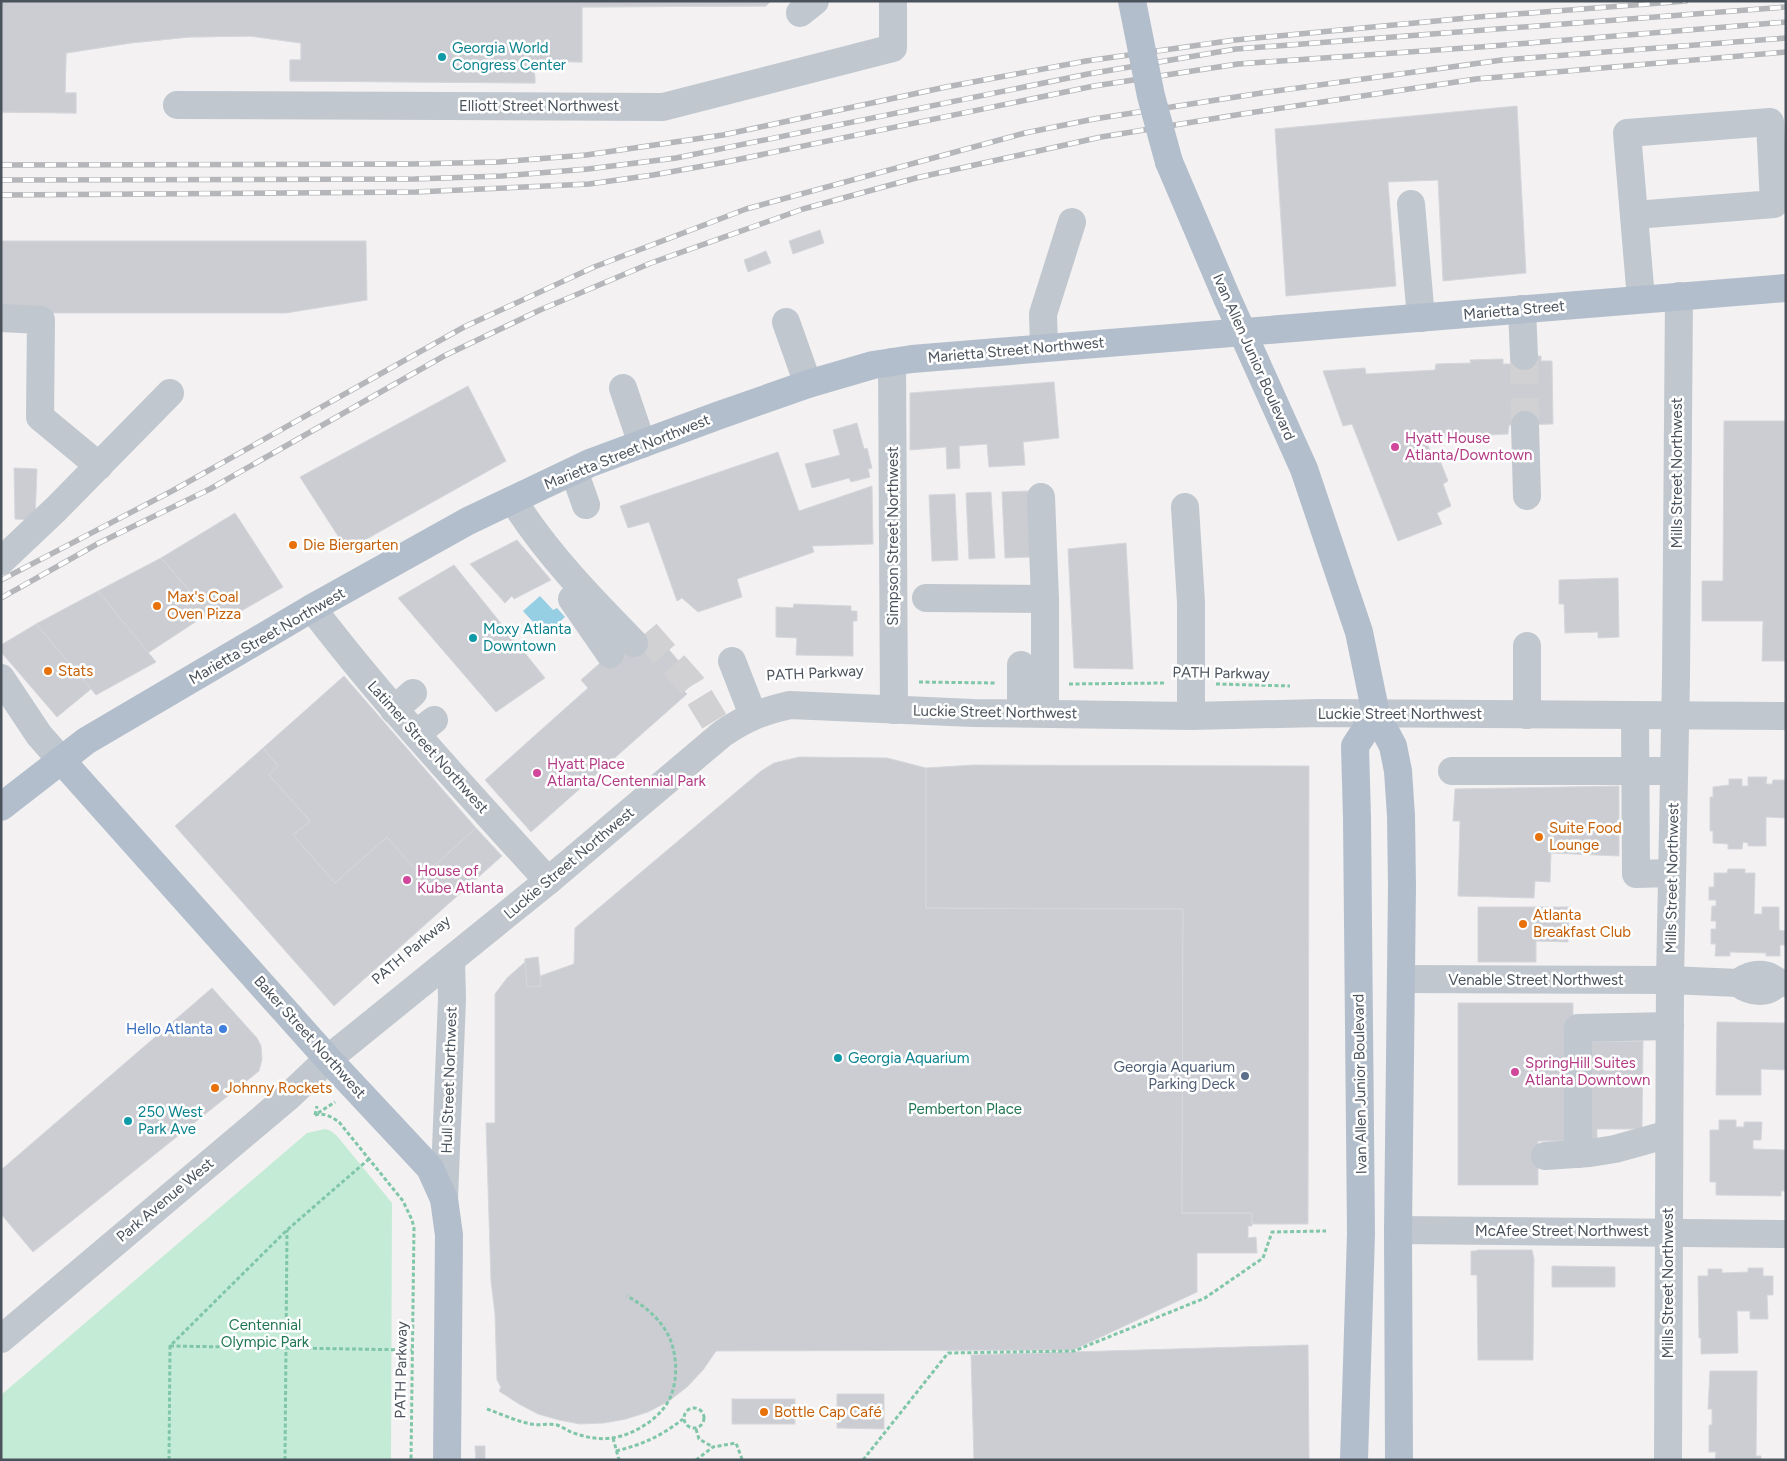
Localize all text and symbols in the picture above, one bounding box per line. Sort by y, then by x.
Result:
place label: Georgia World Congress Center [452,39,566,74]
marker: Georgia World Congress Center [436,51,448,63]
street label: Elliott Street Northwest [459,97,619,115]
street label: Ivan Allen Junior Boulevard [1209,271,1299,443]
street label: Marietta Street [1463,297,1566,323]
street label: Marietta Street Northwest [927,333,1105,367]
street label: Mills Street Northwest [1668,397,1686,548]
street label: Marietta Street Northwest [541,410,713,494]
place label: Hyatt House Atlanta/Downtown [1405,429,1532,464]
marker: Hyatt House Atlanta/Downtown [1389,441,1401,453]
street label: Simpson Street Northwest [884,446,902,626]
place label: Die Biergarten [303,536,398,554]
marker: Die Biergarten [287,539,299,551]
street label: Marietta Street Northwest [186,584,349,688]
place label: Max's Coal Oven Pizza [167,588,241,623]
marker: Max's Coal Oven Pizza [151,600,163,612]
place label: Moxy Atlanta Downtown [483,620,571,655]
marker: Moxy Atlanta Downtown [467,632,479,644]
street label: PATH Parkway [766,661,864,685]
place label: Stats [58,662,93,680]
street label: PATH Parkway [1172,663,1270,683]
marker: Stats [42,665,54,677]
street label: Latimer Street Northwest [364,677,492,817]
street label: Luckie Street Northwest [913,702,1078,722]
street label: Luckie Street Northwest [1318,705,1483,723]
place label: Hyatt Place Atlanta/Centennial Park [547,755,707,790]
marker: Hyatt Place Atlanta/Centennial Park [531,767,543,779]
street label: Mills Street Northwest [1662,802,1682,954]
street label: Luckie Street Northwest [500,803,638,923]
place label: Suite Food Lounge [1549,819,1622,854]
marker: Suite Food Lounge [1533,831,1545,843]
place label: House of Kube Atlanta [417,862,504,897]
marker: House of Kube Atlanta [401,874,413,886]
place label: Atlanta Breakfast Club [1533,906,1631,941]
street label: PATH Parkway [368,912,454,988]
marker: Atlanta Breakfast Club [1517,918,1529,930]
street label: Venable Street Northwest [1448,971,1624,989]
street label: Baker Street Northwest [250,972,370,1102]
street label: Ivan Allen Junior Boulevard [1349,994,1371,1174]
street label: Hull Street Northwest [437,1006,461,1154]
place label: Hello Atlanta [126,1020,213,1038]
marker: Hello Atlanta [217,1023,229,1035]
place label: Georgia Aquarium [848,1049,969,1067]
marker: Georgia Aquarium [832,1052,844,1064]
place label: SpringHill Suites Atlanta Downtown [1525,1054,1650,1089]
place label: Georgia Aquarium Parking Deck [1114,1058,1236,1093]
marker: SpringHill Suites Atlanta Downtown [1509,1066,1521,1078]
marker: Georgia Aquarium Parking Deck [1239,1070,1251,1082]
place label: Johnny Rockets [225,1079,332,1097]
marker: Johnny Rockets [209,1082,221,1094]
park label: Pemberton Place [908,1100,1022,1118]
place label: 250 West Park Ave [138,1103,203,1138]
marker: 250 West Park Ave [122,1115,134,1127]
street label: Park Avenue West [113,1154,217,1246]
street label: Mills Street Northwest [1659,1207,1677,1358]
street label: McAfee Street Northwest [1475,1222,1649,1240]
park label: Centennial Olympic Park [221,1316,310,1351]
street label: PATH Parkway [391,1321,411,1419]
place label: Bottle Cap Café [774,1403,882,1421]
marker: Bottle Cap Café [758,1406,770,1418]

